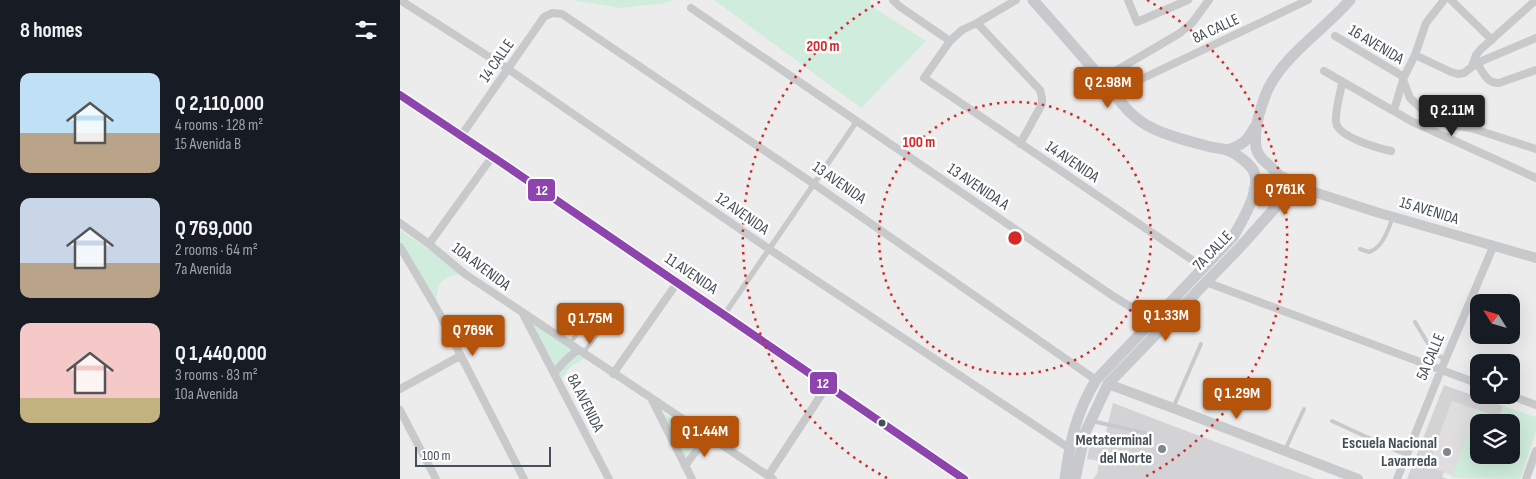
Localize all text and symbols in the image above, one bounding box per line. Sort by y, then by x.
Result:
street label: 8A CALLE [1190,10,1242,48]
icon: filters [352,16,380,44]
text: 8 homes [20,18,83,43]
street label: 16 AVENIDA [1345,21,1407,69]
street label: 14 CALLE [475,36,519,86]
text: 200 m [806,37,840,56]
pin: Q 2.98M [1062,66,1154,109]
text: Q 2.98M [1085,73,1131,92]
text: Q 2,110,000 [175,91,264,116]
icon: home [60,93,120,153]
pin: Q 2.11M [1406,94,1498,137]
text: Q 2.11M [1430,101,1474,120]
text: 4 rooms · 128 m² [175,116,263,135]
text: 100 m [903,133,935,152]
text: 15 Avenida B [175,135,241,154]
street label: 14 AVENIDA [1041,137,1103,187]
street label: 13 AVENIDA [809,158,870,208]
street label: 13 AVENIDA A [944,159,1013,215]
pin: Q 761K [1244,174,1326,216]
line badge: 12 [527,178,556,202]
text: Q 761K [1265,180,1305,199]
text: 12 [536,182,548,199]
street label: 12 AVENIDA [712,189,773,239]
street label: 15 AVENIDA [1397,193,1461,229]
text: Q 769,000 [175,216,253,241]
icon: home [60,218,120,278]
street label: 7A CALLE [1189,227,1237,275]
centre of rings [1006,229,1024,247]
street label: 10A AVENIDA [448,239,514,295]
text: 2 rooms · 64 m² [175,241,258,260]
street label: 11 AVENIDA [661,249,721,299]
text: 7a Avenida [175,260,232,279]
north arrow [1470,294,1520,344]
map controls [1470,294,1520,464]
pin: Q 1.33M [1120,300,1212,342]
pin: Q 1.75M [544,302,636,345]
text: Q 1.33M [1143,306,1189,325]
text: Q 1.75M [568,309,612,328]
pin: Q 769K [432,314,514,357]
text: Q 769K [453,321,493,340]
street label: 5A CALLE [1413,331,1449,383]
text: Q 1,440,000 [175,341,267,366]
icon: home [60,343,120,403]
button: locate [1470,354,1520,404]
text: 3 rooms · 83 m² [175,366,258,385]
street label: 8A AVENIDA [562,371,608,435]
line badge: 12 [809,371,838,395]
text: 12 [817,375,829,392]
pin: Q 1.29M [1191,378,1283,420]
text: Q 1.29M [1214,384,1260,403]
text: 10a Avenida [175,385,238,404]
button: layers [1470,414,1520,464]
pin: Q 1.44M [659,416,751,458]
unlabelled marker [877,418,887,428]
text: Q 1.44M [682,422,728,441]
place label: Metaterminal del Norte [1076,431,1152,468]
place label: Escuela Nacional Lavarreda [1342,434,1437,471]
marker: Metaterminal del Norte [1156,443,1168,455]
scale bar [415,444,551,467]
marker: Escuela Nacional Lavarreda [1441,446,1453,458]
text: 100 m [422,447,451,464]

